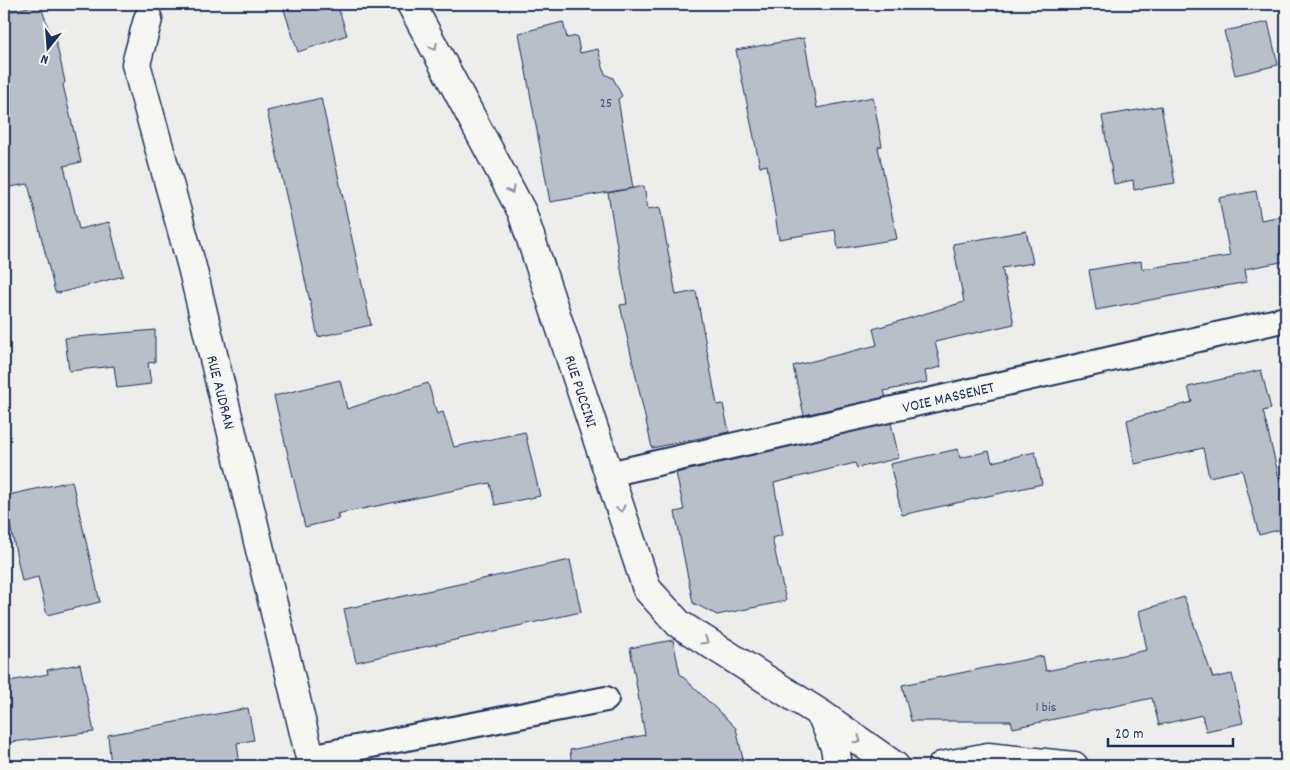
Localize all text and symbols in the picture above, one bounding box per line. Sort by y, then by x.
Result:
north arrow [22,22,72,72]
one-way arrow [428,42,438,51]
text: N [38,48,51,69]
house number: 25 [600,94,612,114]
one-way arrow [504,185,514,194]
street label: RUE AUDRAN [199,353,240,432]
street label: RUE PUCCINI [557,353,602,431]
street label: VOIE MASSENET [900,377,997,420]
one-way arrow [615,504,625,513]
one-way arrow [699,634,708,644]
house number: 1 bis [1036,698,1056,718]
scale bar [1108,715,1232,747]
text: 20 m [1115,724,1143,746]
one-way arrow [852,734,862,743]

